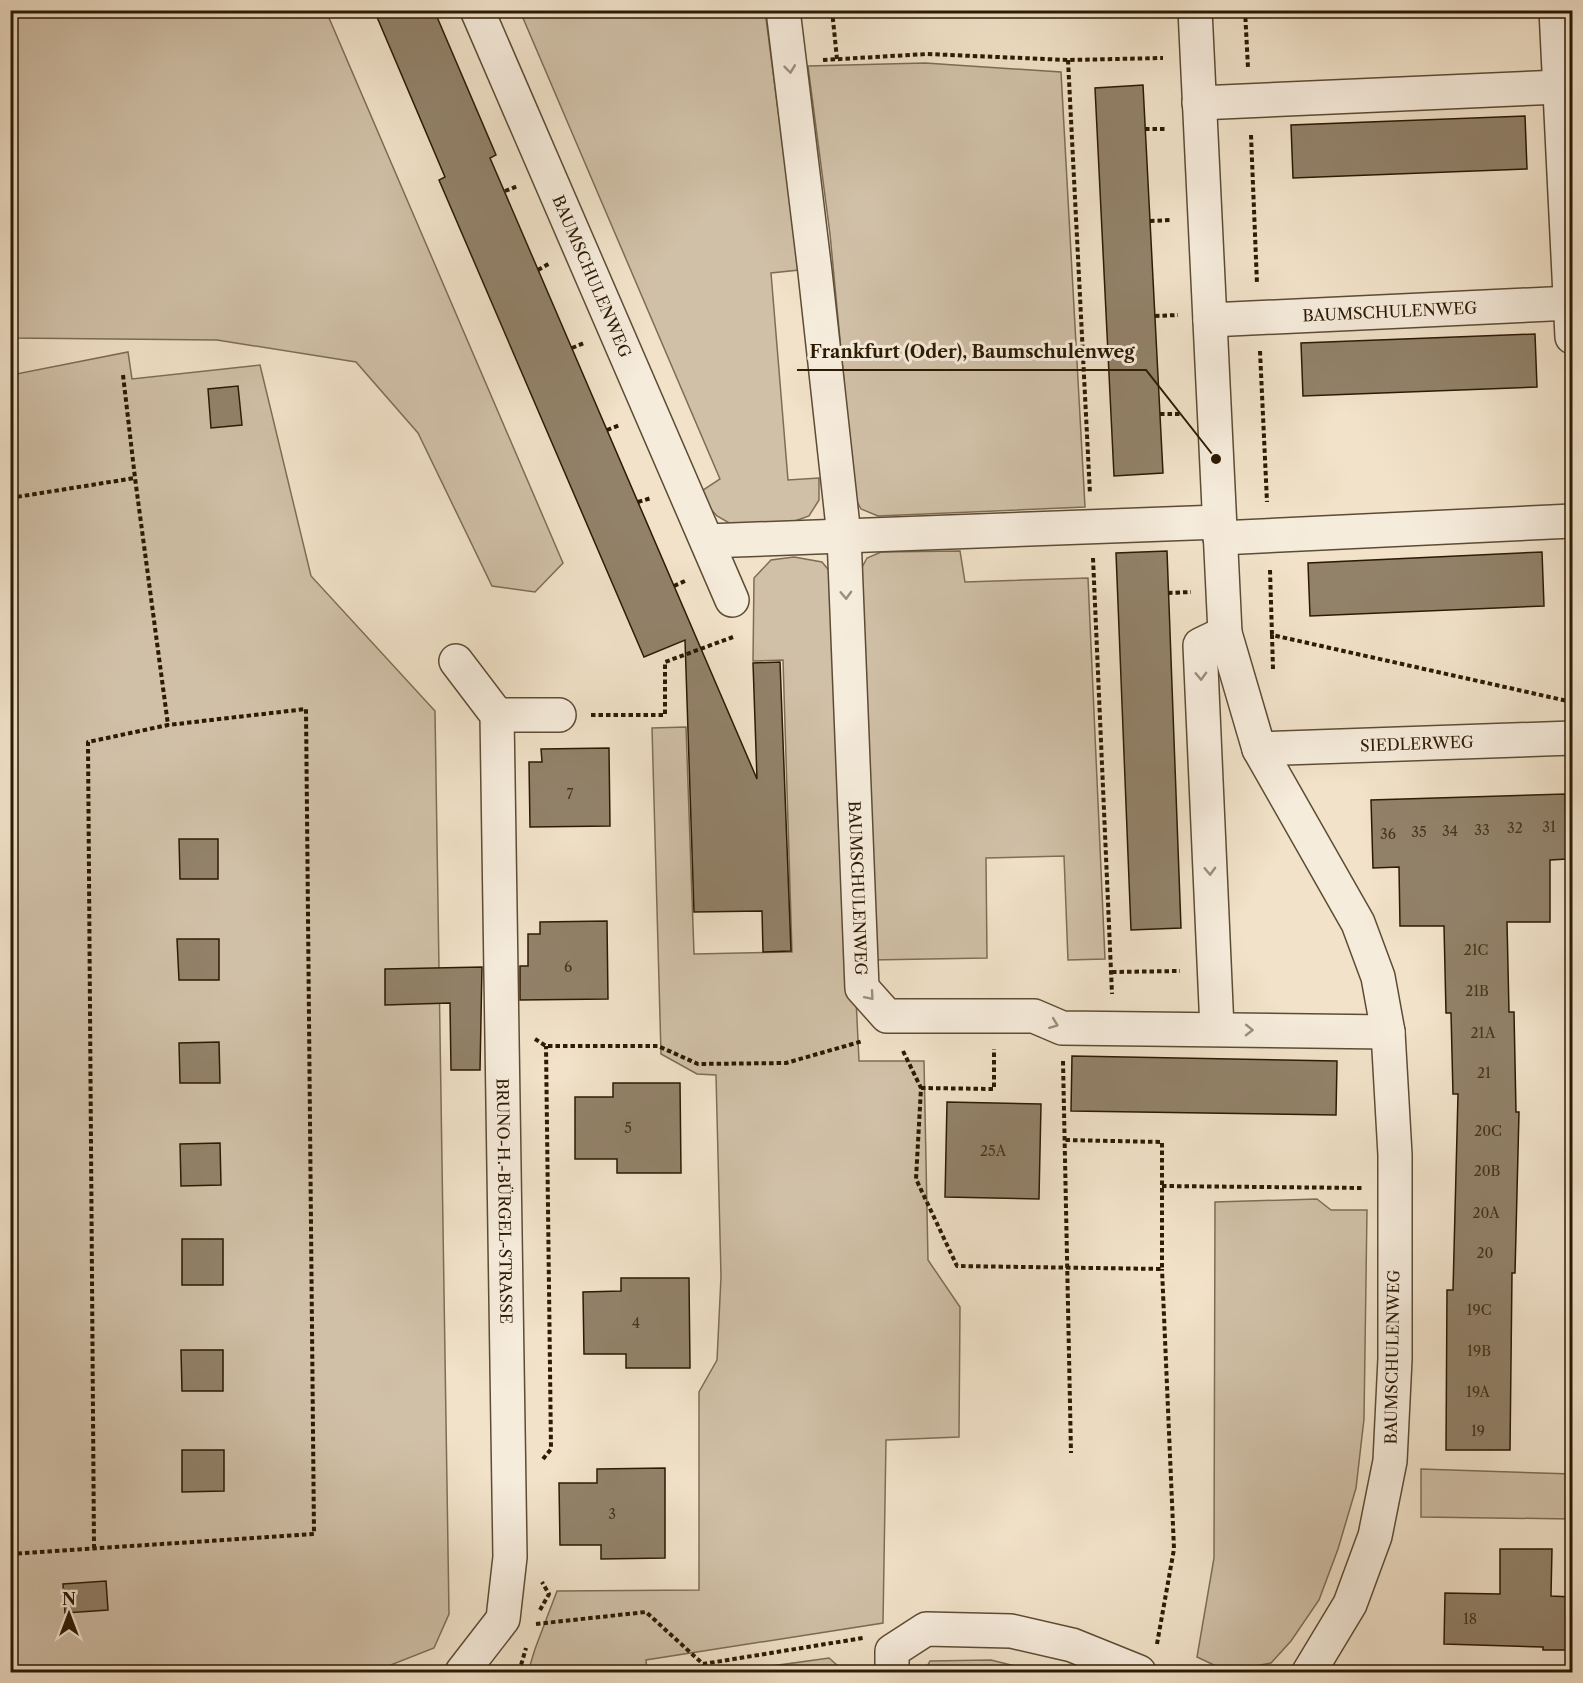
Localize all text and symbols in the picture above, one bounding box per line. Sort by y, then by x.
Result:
one-way arrow [783,64,796,73]
street label: BAUMSCHULENWEG [548,192,636,360]
street label: BAUMSCHULENWEG [1302,297,1478,326]
callout: Frankfurt (Oder), Baumschulenweg [797,334,1146,370]
text: Frankfurt (Oder), Baumschulenweg [809,341,1135,363]
one-way arrow [840,590,853,599]
one-way arrow [1195,671,1208,680]
street label: SIEDLERWEG [1360,731,1474,755]
house number: 7 [567,785,574,803]
street label: BAUMSCHULENWEG [845,800,871,976]
house number: 31 [1542,818,1556,836]
house number: 32 [1507,819,1523,837]
house number: 33 [1474,821,1490,839]
house number: 34 [1442,822,1458,840]
house number: 35 [1411,823,1427,841]
house number: 36 [1380,825,1396,843]
one-way arrow [1203,866,1216,875]
house number: 21C [1464,941,1488,959]
house number: 6 [564,958,572,976]
house number: 21B [1465,982,1489,1000]
one-way arrow [863,989,874,1000]
one-way arrow [1048,1017,1059,1029]
one-way arrow [1244,1024,1253,1036]
house number: 21A [1471,1024,1496,1042]
house number: 21 [1477,1064,1491,1082]
street label: BRUNO-H.-BÜRGEL-STRASSE [493,1078,516,1324]
house number: 5 [624,1119,632,1137]
house number: 20C [1474,1122,1502,1140]
house number: 25A [980,1142,1007,1160]
house number: 20B [1474,1162,1501,1180]
house number: 20A [1472,1204,1500,1222]
house number: 20 [1477,1244,1494,1262]
street label: BAUMSCHULENWEG [1380,1269,1404,1444]
house number: 19C [1467,1301,1491,1319]
house number: 4 [632,1314,640,1332]
house number: 19B [1467,1342,1491,1360]
house number: 19A [1466,1383,1491,1401]
house number: 19 [1471,1422,1485,1440]
house number: 3 [608,1505,616,1523]
north arrow [39,1584,99,1644]
text: N [62,1589,76,1609]
house number: 18 [1463,1610,1477,1628]

